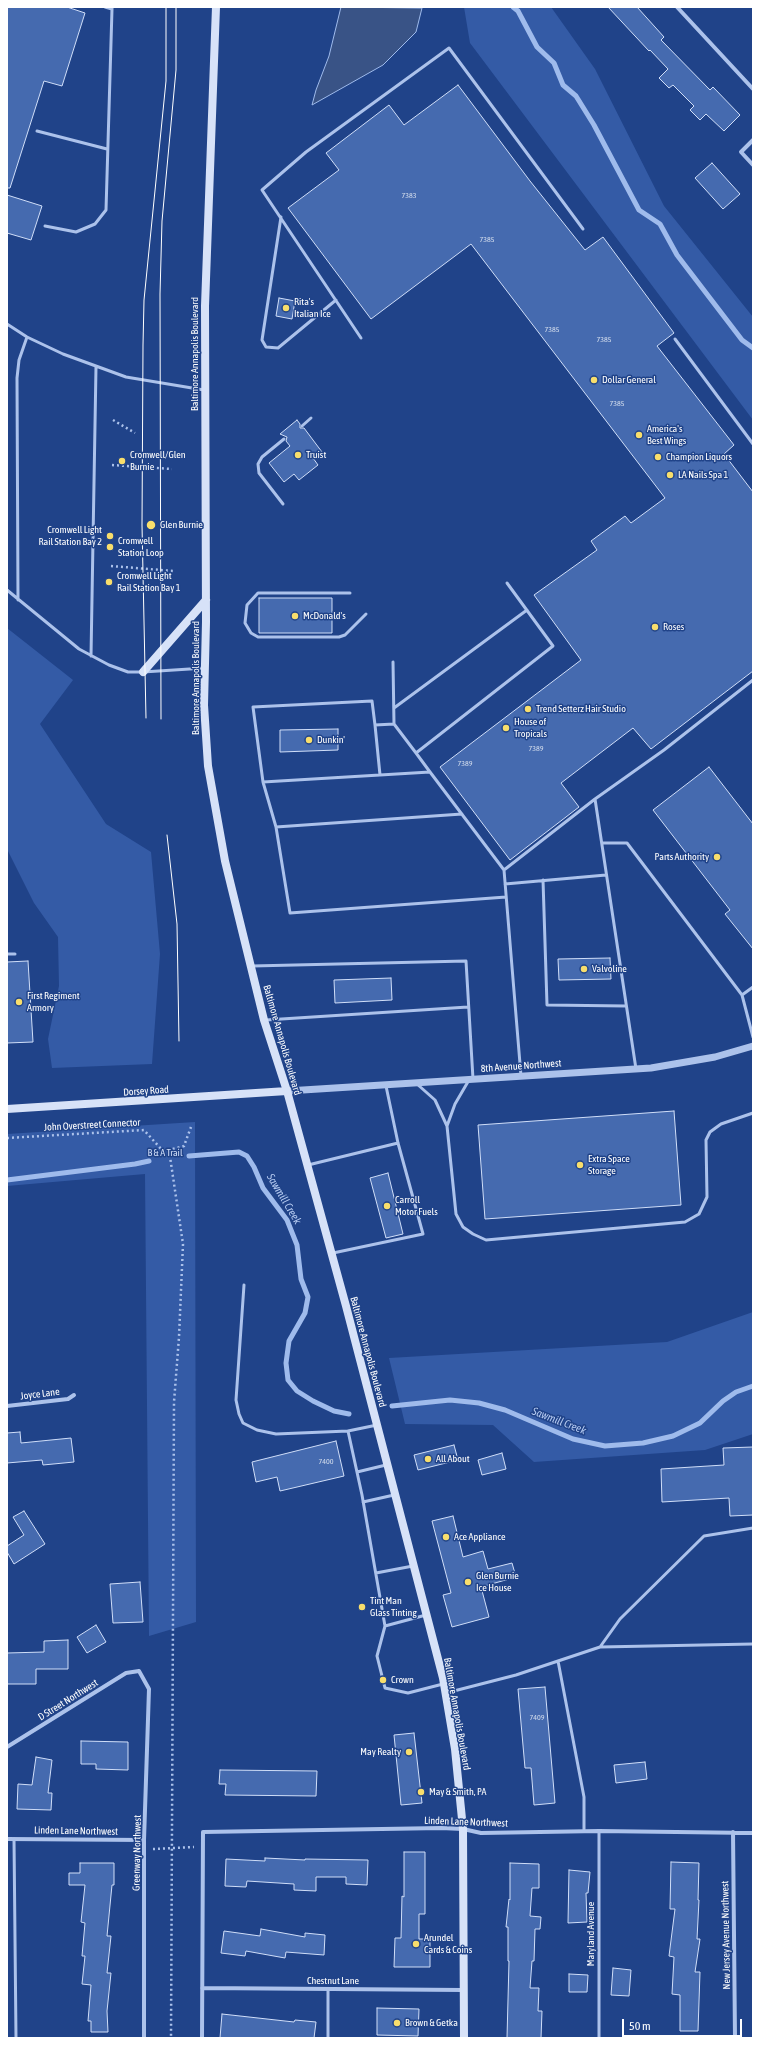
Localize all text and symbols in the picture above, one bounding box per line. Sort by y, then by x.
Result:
house number: 7383 [401,190,417,200]
house number: 7385 [479,234,495,244]
place label: Rita's Italian Ice [294,296,331,320]
street label: Baltimore Annapolis Boulevard [189,297,201,411]
marker: Rita's Italian Ice [281,303,291,313]
house number: 7385 [544,324,560,334]
house number: 7385 [596,334,612,344]
place label: Dollar General [602,374,656,386]
marker: Dollar General [589,375,599,385]
house number: 7385 [609,398,625,408]
place label: America's Best Wings [647,423,686,446]
marker: America's Best Wings [634,430,644,440]
place label: Cromwell/Glen Burnie [130,449,186,472]
place label: Truist [306,449,326,461]
marker: Truist [293,450,303,460]
place label: Champion Liquors [666,451,732,463]
marker: Champion Liquors [653,452,663,462]
marker: Cromwell/Glen Burnie [117,456,127,466]
place label: LA Nails Spa 1 [678,469,728,481]
marker: LA Nails Spa 1 [665,470,675,480]
marker: Glen Burnie [145,519,157,531]
place label: Glen Burnie [160,519,203,531]
place label: Cromwell Light Rail Station Bay 2 [39,524,102,548]
marker: Cromwell Light Rail Station Bay 2 [105,531,115,541]
place label: Cromwell Station Loop [118,535,164,558]
marker: Cromwell Station Loop [105,542,115,552]
place label: Cromwell Light Rail Station Bay 1 [117,570,180,594]
marker: Cromwell Light Rail Station Bay 1 [104,577,114,587]
place label: McDonald's [303,610,346,622]
marker: McDonald's [290,611,300,621]
street label: Baltimore Annapolis Boulevard [190,621,202,735]
place label: Roses [663,621,684,633]
marker: Roses [650,622,660,632]
place label: Trend Setterz Hair Studio [536,703,626,715]
marker: Trend Setterz Hair Studio [523,704,533,714]
place label: House of Tropicals [514,716,547,740]
marker: House of Tropicals [501,723,511,733]
place label: Dunkin' [317,734,345,746]
marker: Dunkin' [304,735,314,745]
house number: 7389 [528,743,544,753]
house number: 7389 [457,758,473,768]
place label: Parts Authority [655,851,709,863]
marker: Parts Authority [712,852,722,862]
place label: Valvoline [592,963,627,975]
marker: Valvoline [579,964,589,974]
street label: Baltimore Annapolis Boulevard [261,983,303,1097]
place label: First Regiment Armory [27,990,80,1014]
marker: First Regiment Armory [14,997,24,1007]
street label: 8th Avenue Northwest [480,1057,562,1075]
street label: Dorsey Road [123,1083,169,1099]
street label: John Overstreet Connector [44,1116,140,1134]
park label: B & A Trail [147,1147,183,1159]
place label: Extra Space Storage [588,1153,630,1176]
marker: Extra Space Storage [575,1160,585,1170]
water label: Sawmill Creek [264,1171,304,1227]
place label: Carroll Motor Fuels [395,1194,438,1218]
marker: Carroll Motor Fuels [382,1201,392,1211]
street label: Baltimore Annapolis Boulevard [347,1295,389,1409]
street label: Joyce Lane [20,1386,60,1402]
water label: Sawmill Creek [530,1405,588,1437]
place label: All About [436,1453,470,1465]
marker: All About [423,1454,433,1464]
house number: 7400 [318,1456,334,1466]
place label: Ace Appliance [454,1531,506,1543]
marker: Ace Appliance [441,1532,451,1542]
place label: Glen Burnie Ice House [476,1570,519,1594]
marker: Glen Burnie Ice House [463,1577,473,1587]
place label: Tint Man Glass Tinting [370,1595,417,1618]
marker: Tint Man Glass Tinting [357,1602,367,1612]
street label: Baltimore Annapolis Boulevard [441,1657,473,1771]
place label: Crown [391,1674,414,1686]
marker: Crown [378,1675,388,1685]
street label: D Street Northwest [36,1677,100,1723]
house number: 7409 [529,1712,545,1722]
place label: May Realty [360,1746,401,1758]
marker: May Realty [404,1747,414,1757]
place label: May & Smith, PA [429,1786,486,1798]
marker: May & Smith, PA [416,1787,426,1797]
street label: Greenway Northwest [130,1815,144,1891]
street label: Linden Lane Northwest [424,1815,508,1829]
street label: Linden Lane Northwest [34,1824,118,1838]
street label: New Jersey Avenue Northwest [719,1880,733,1990]
street label: Maryland Avenue [585,1902,597,1966]
place label: Arundel Cards & Coins [424,1932,472,1956]
marker: Arundel Cards & Coins [411,1939,421,1949]
street label: Chestnut Lane [307,1975,359,1987]
scale bar [624,2011,744,2037]
place label: Brown & Getka [405,2017,458,2029]
marker: Brown & Getka [392,2018,402,2028]
text: 50 m [629,2019,651,2033]

